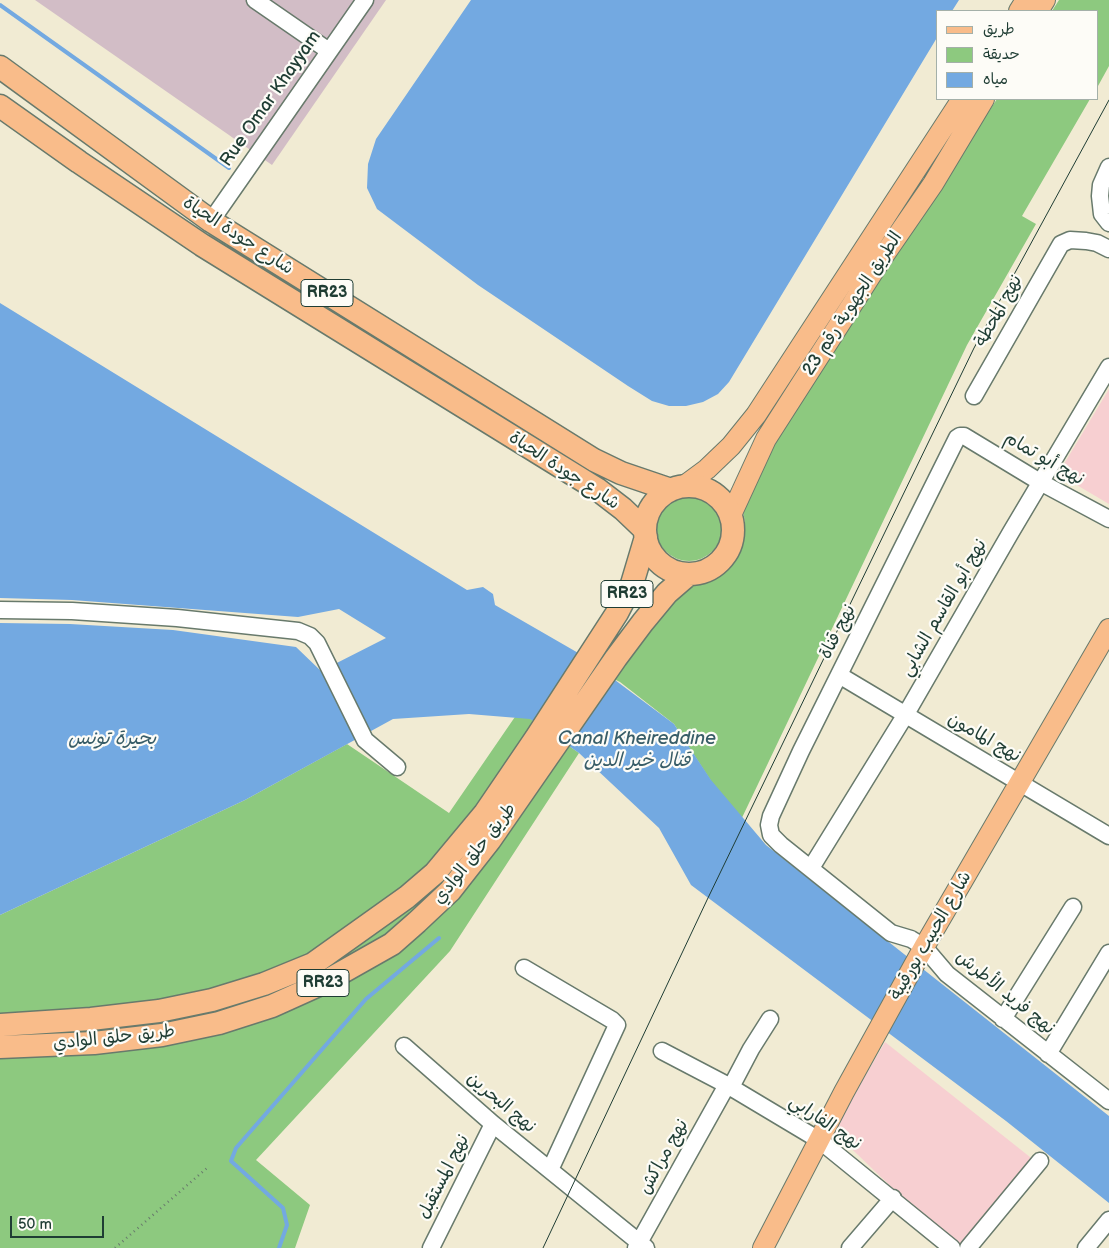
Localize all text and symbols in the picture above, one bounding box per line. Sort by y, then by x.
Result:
legend [936,10,1099,100]
text: طريق [983,20,1015,39]
street label: Rue Omar Khayyam [216,27,326,171]
text: حديقة [983,45,1020,64]
text: مياه [983,70,1008,89]
street label: شارع جودة الحياة [179,192,297,280]
street label: الطريق الجهوية رقم 23 [798,228,908,380]
street label: نهج المحطة [970,271,1028,351]
road number: RR23 [301,280,353,306]
street label: شارع جودة الحياة [505,427,623,515]
street label: نهج أبو تمام [1000,427,1088,491]
street label: نهج أبو القاسم الشابي [896,535,992,681]
road number: RR23 [601,580,653,608]
street label: نهج قناة [815,601,861,663]
street label: نهج المامون [944,708,1024,768]
water label: بحيرة تونس [68,728,156,750]
water label: Canal Kheireddine قنال خير الدين [558,728,716,772]
street label: طريق حلق الوادي [429,799,521,909]
street label: شارع الحبيب بورقيبة [885,867,977,1005]
street label: نهج فريد الأطرش [951,946,1059,1040]
road number: RR23 [297,970,349,996]
street label: طريق حلق الوادي [52,1021,176,1055]
street label: نهج البحرين [462,1068,540,1138]
street label: نهج الفارابي [785,1091,865,1155]
street label: نهج مراكش [635,1116,693,1198]
street label: نهج المستقبل [413,1131,475,1223]
scale bar [12,1206,106,1238]
text: 50 m [18,1215,52,1234]

